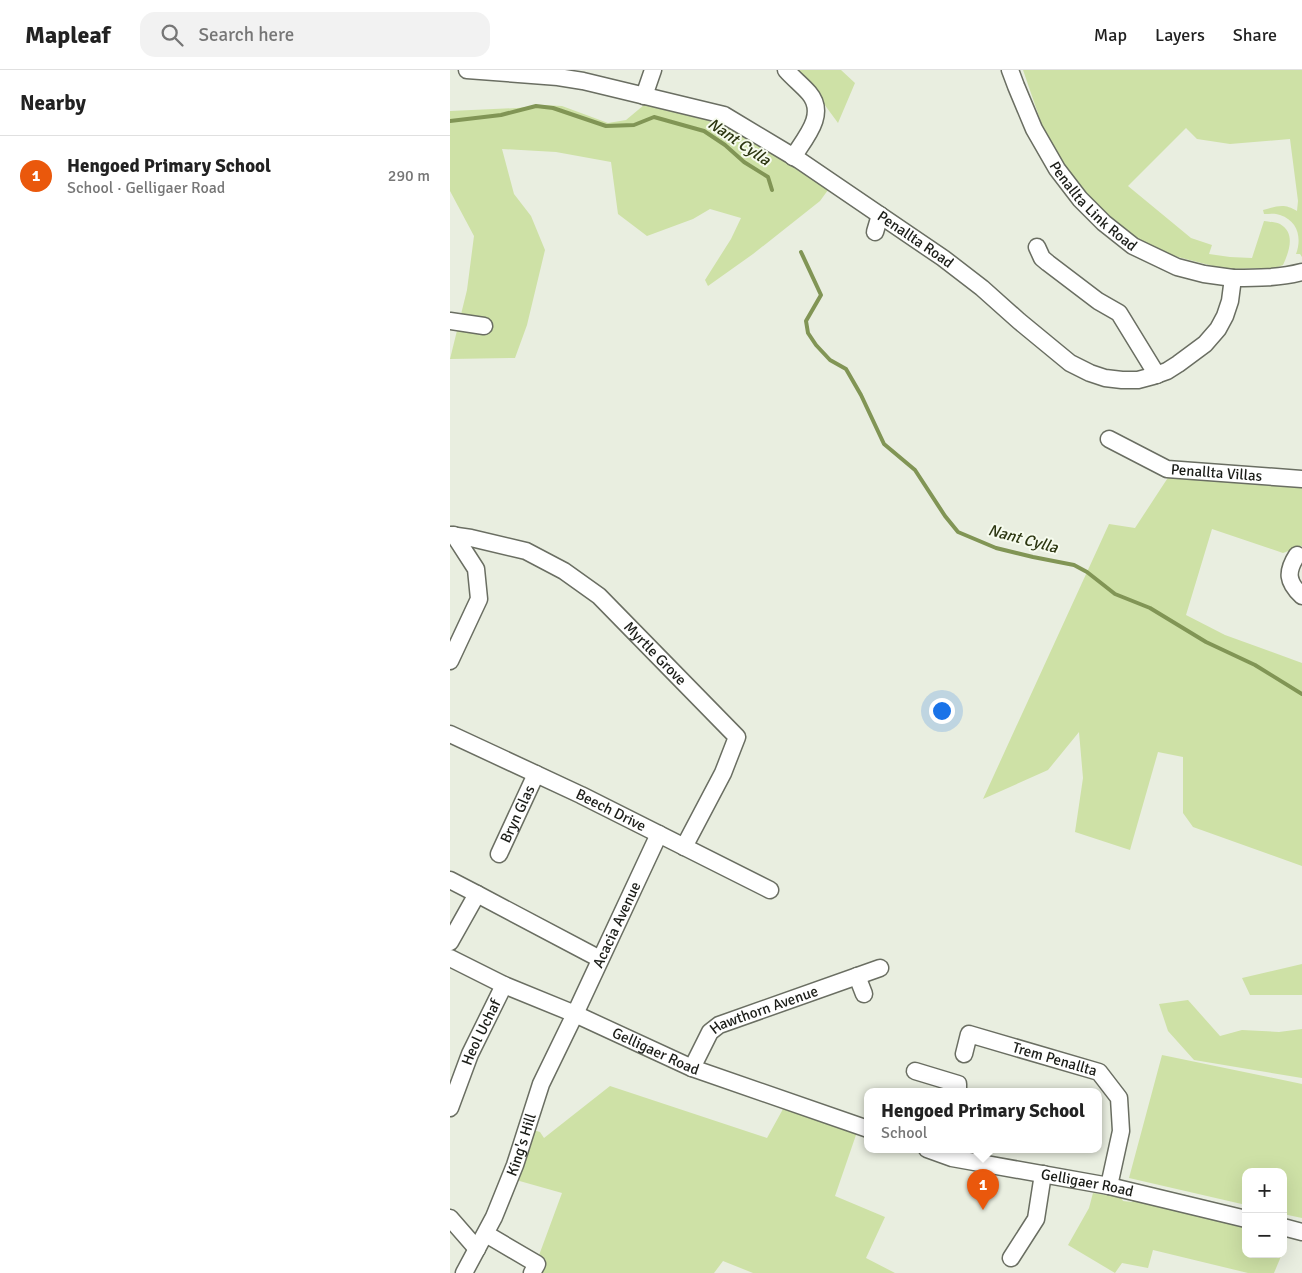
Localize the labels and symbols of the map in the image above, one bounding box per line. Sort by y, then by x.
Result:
water label: Nant Cylla [704,114,775,171]
street label: Penallta Link Road [1046,158,1141,255]
street label: Penallta Road [874,207,957,272]
street label: Penallta Villas [1170,460,1263,485]
water label: Nant Cylla [986,520,1061,558]
street label: Myrtle Grove [620,618,690,689]
your location [929,698,955,724]
street label: Bryn Glas [496,782,539,846]
street label: Beech Drive [573,785,649,835]
street label: Acacia Avenue [589,879,644,971]
street label: Hawthorn Avenue [706,982,820,1038]
street label: Heol Uchaf [458,995,505,1068]
street label: Gelligaer Road [609,1023,702,1079]
street label: Trem Penallta [1010,1038,1099,1080]
street label: King's Hill [503,1111,540,1179]
street label: Gelligaer Road [1040,1165,1135,1201]
pin: 1 [967,1169,999,1210]

